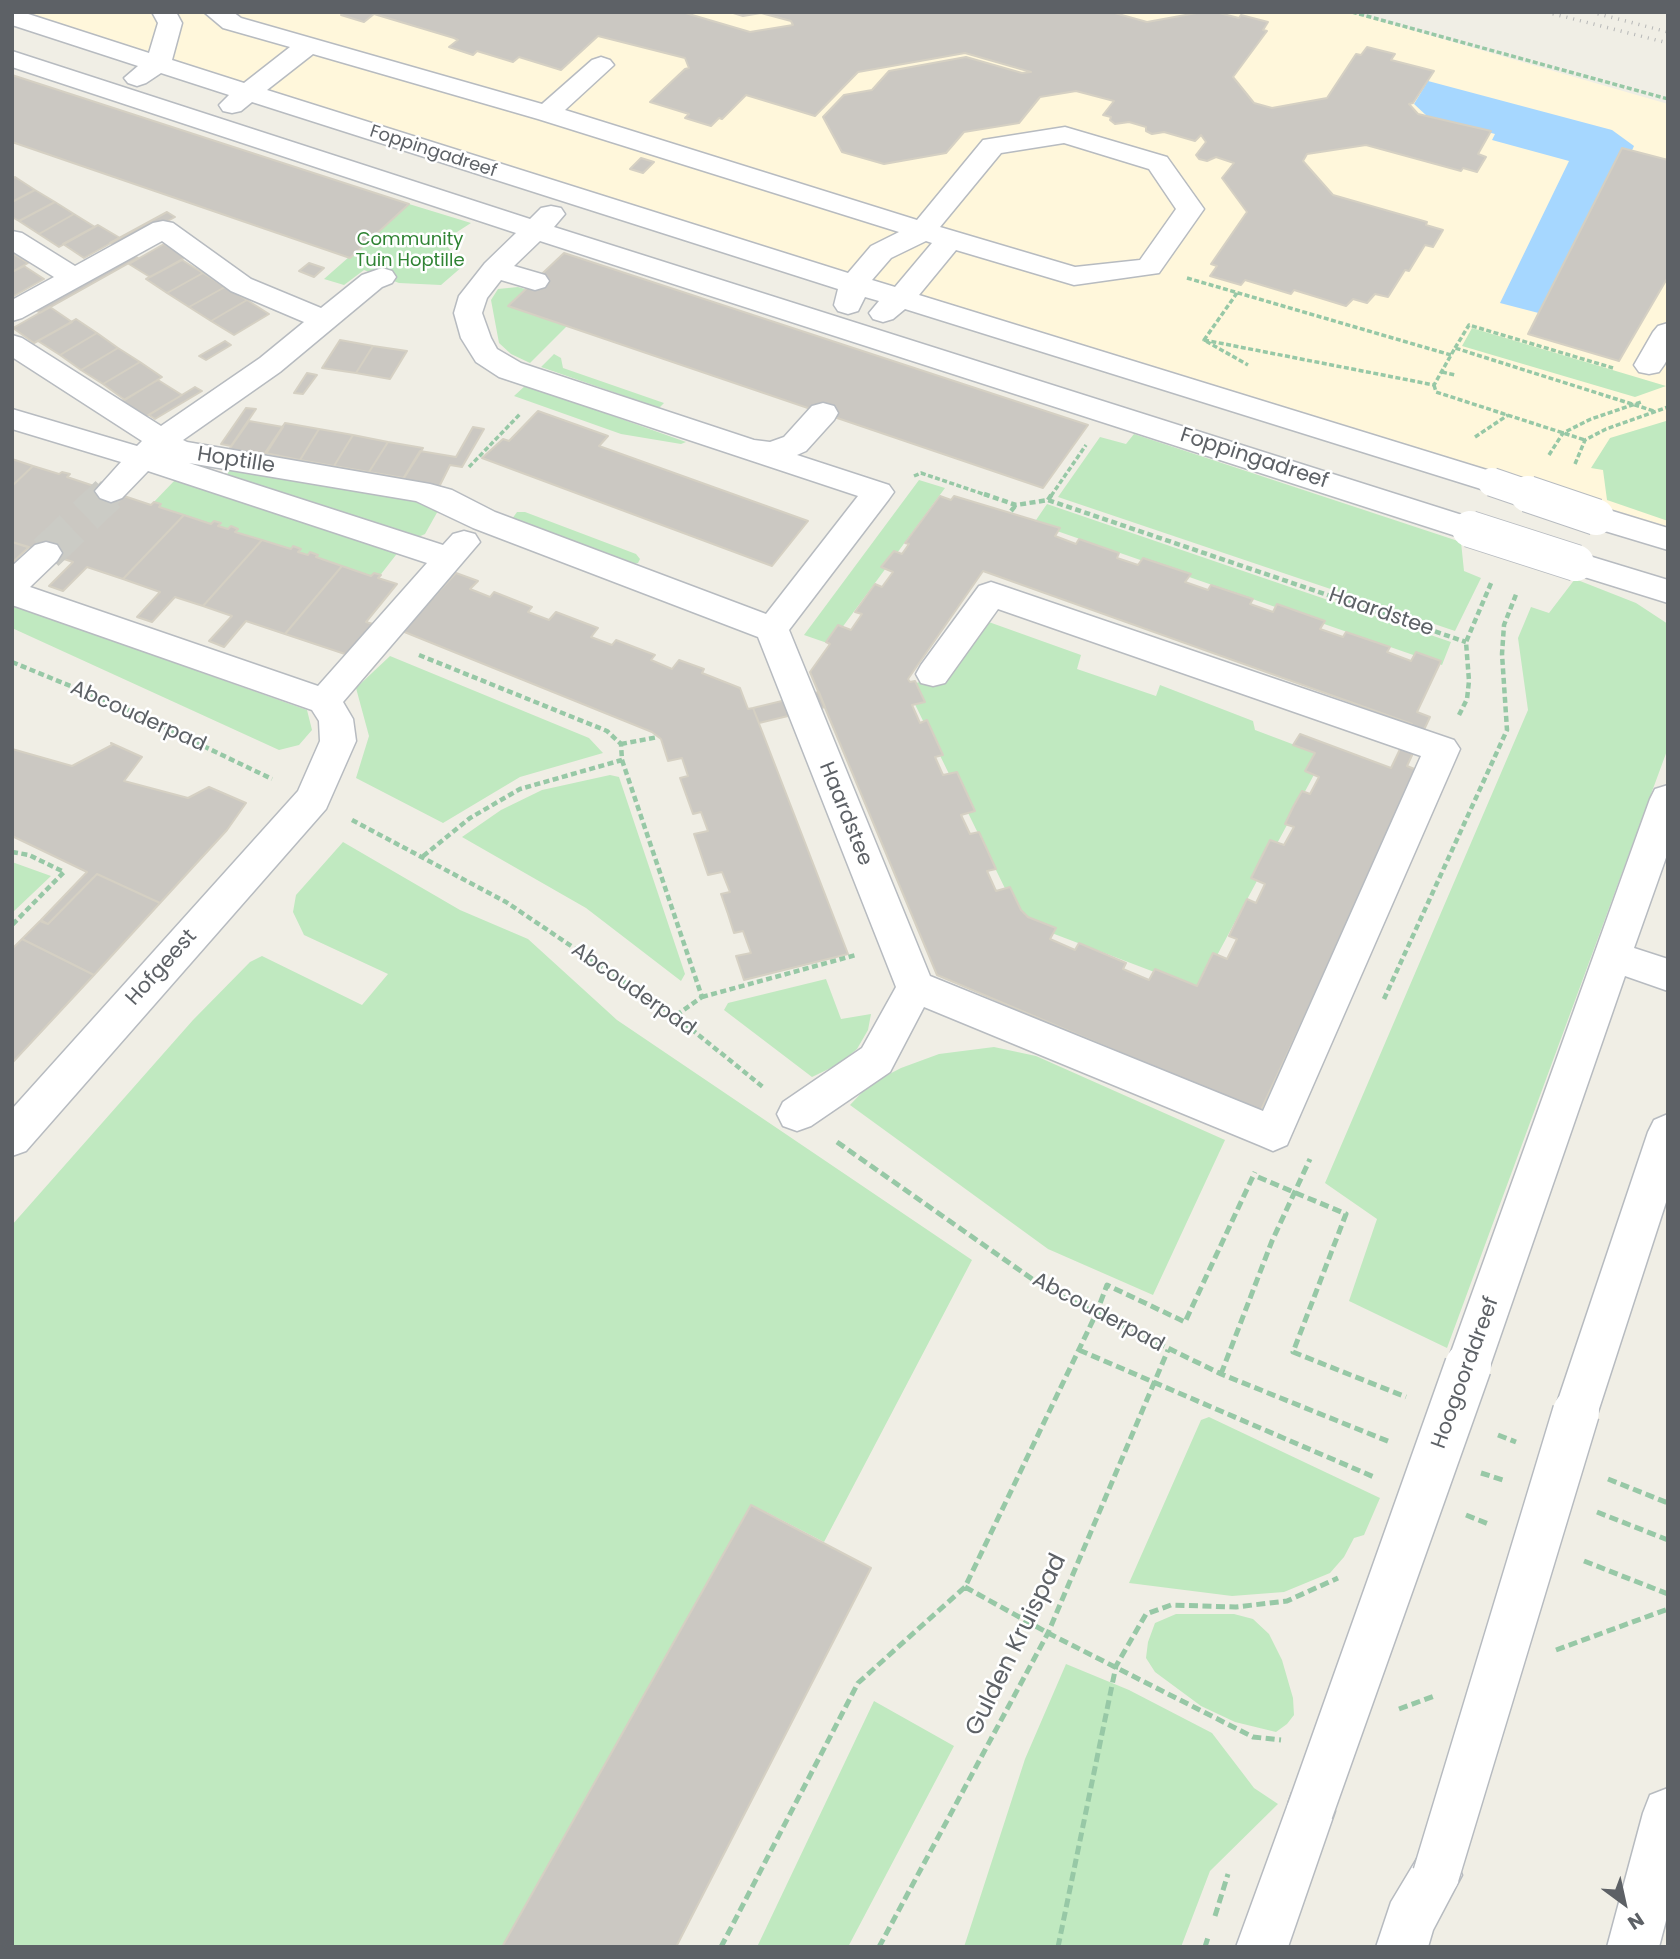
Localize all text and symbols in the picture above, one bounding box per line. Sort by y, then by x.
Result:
street label: Foppingadreef [367,121,499,183]
park label: Community Tuin Hoptille [355,229,465,272]
street label: Foppingadreef [1177,423,1331,495]
street label: Hoptille [195,442,277,480]
street label: Haardstee [1325,583,1437,643]
street label: Abcouderpad [66,676,210,758]
street label: Haardstee [813,758,877,870]
street label: Hofgeest [121,925,203,1011]
street label: Abcouderpad [566,938,700,1042]
street label: Abcouderpad [1028,1268,1168,1358]
street label: Hoogoorddreef [1427,1294,1505,1452]
street label: Gulden Kruispad [961,1549,1073,1741]
north arrow [1589,1868,1659,1938]
text: N [1622,1906,1649,1936]

